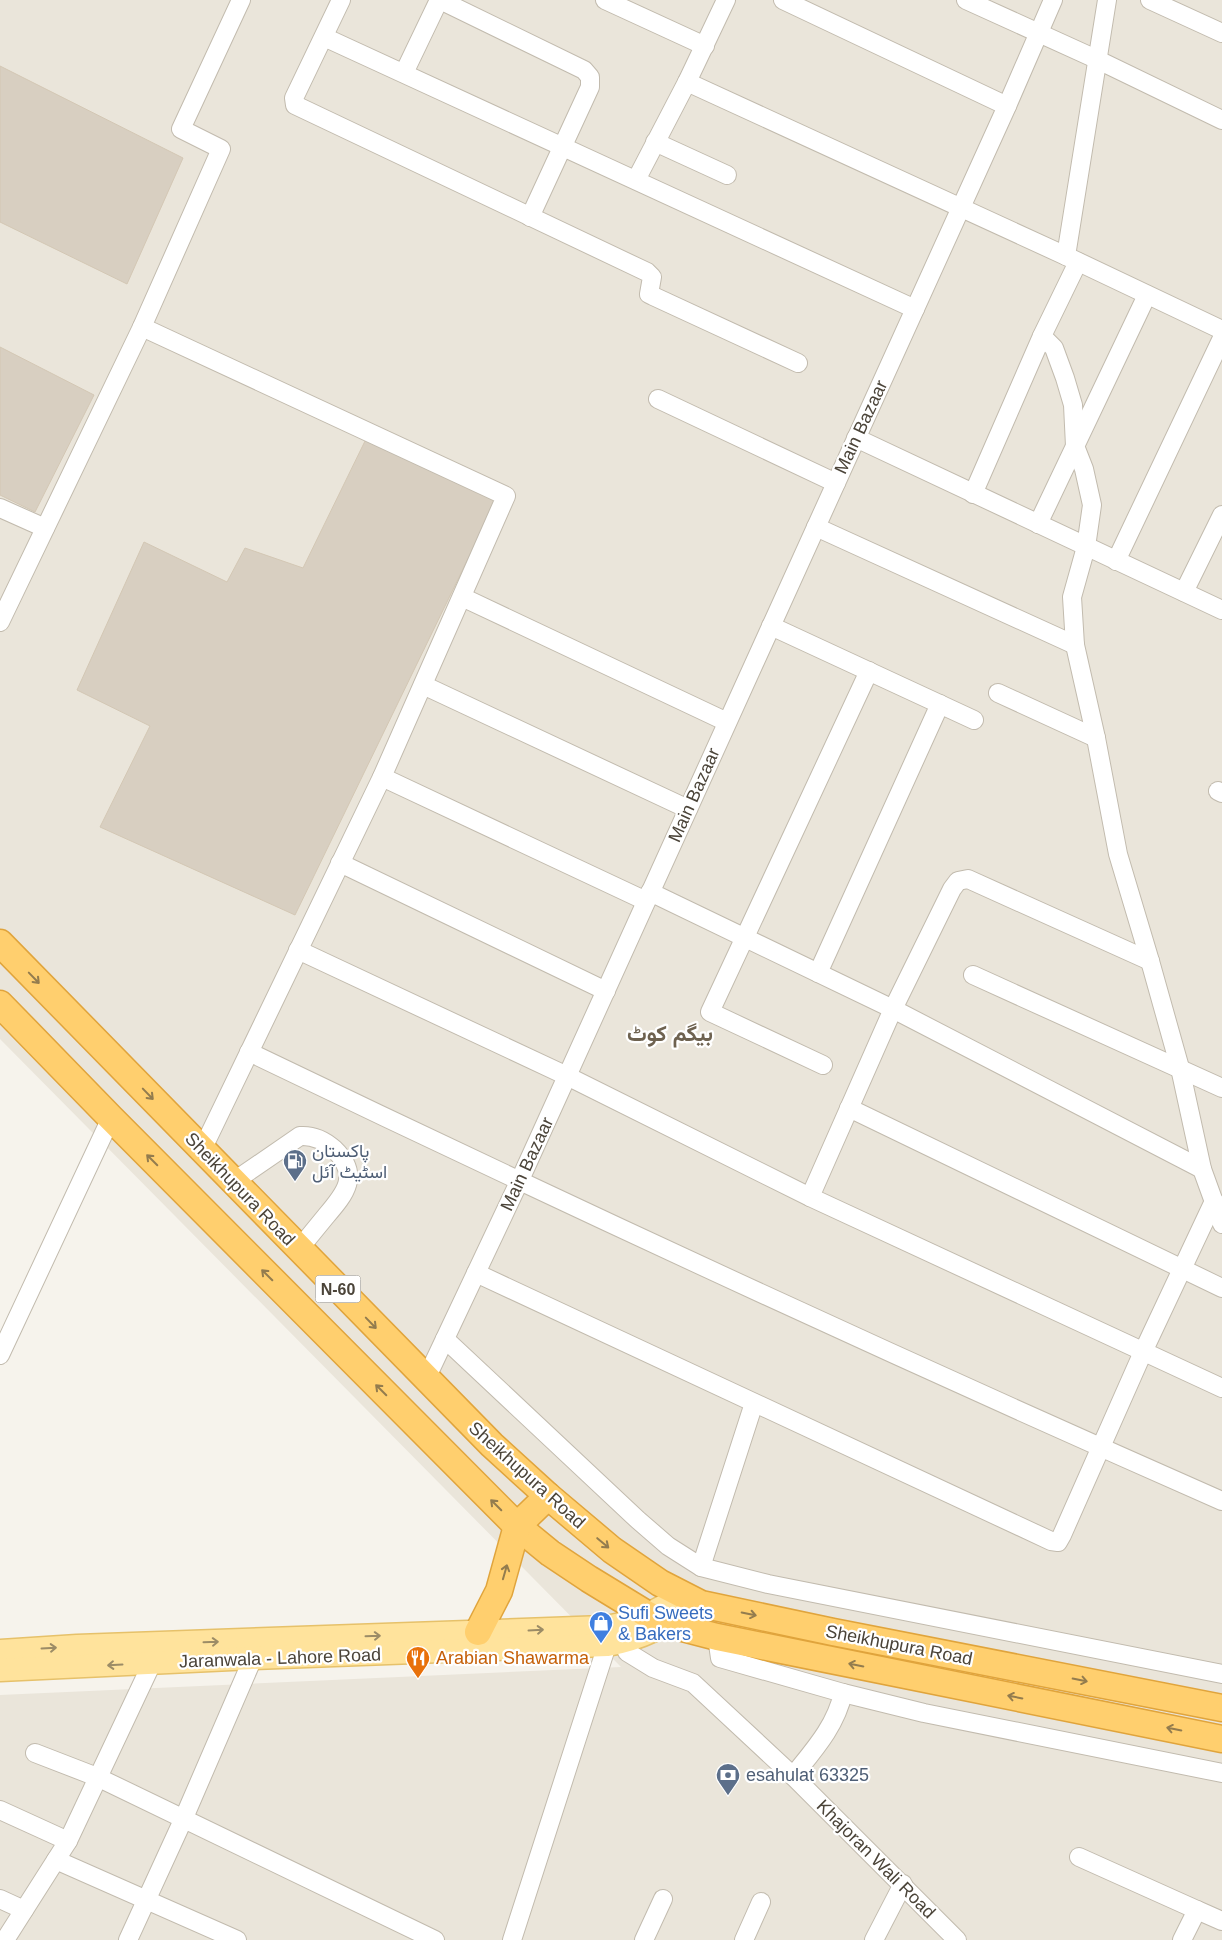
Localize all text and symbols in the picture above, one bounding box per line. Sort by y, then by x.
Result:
street label: Main Bazaar [831,377,891,477]
street label: Main Bazaar [664,745,724,845]
one-way arrow [28,972,40,984]
district label: بیگم کوٹ [627,1021,713,1048]
one-way arrow [141,1088,153,1100]
street label: Main Bazaar [497,1114,557,1214]
street label: Sheikhupura Road [181,1128,299,1250]
place label: پاکستان اسٹیٹ آئل [312,1141,387,1183]
fuel station icon: پاکستان اسٹیٹ آئل [282,1148,308,1182]
one-way arrow [146,1153,158,1166]
one-way arrow [260,1269,273,1281]
road number: N-60 [316,1276,360,1302]
one-way arrow [365,1317,377,1329]
one-way arrow [375,1384,387,1396]
street label: Sheikhupura Road [465,1418,589,1532]
one-way arrow [490,1499,502,1511]
one-way arrow [597,1537,610,1549]
one-way arrow [500,1564,510,1580]
place label: Sufi Sweets & Bakers [618,1603,713,1644]
shop icon: Sufi Sweets & Bakers [588,1610,614,1644]
one-way arrow [740,1610,756,1619]
street label: Sheikhupura Road [824,1621,974,1669]
one-way arrow [528,1625,544,1634]
one-way arrow [365,1631,381,1641]
one-way arrow [203,1637,219,1646]
one-way arrow [40,1644,56,1653]
street label: Jaranwala - Lahore Road [179,1644,381,1672]
restaurant icon: Arabian Shawarma [405,1645,431,1679]
place label: Arabian Shawarma [436,1648,590,1668]
one-way arrow [107,1660,123,1669]
one-way arrow [848,1660,864,1669]
one-way arrow [1071,1676,1087,1685]
one-way arrow [1007,1692,1023,1701]
one-way arrow [1167,1724,1183,1734]
bank icon: esahulat 63325 [715,1762,741,1796]
place label: esahulat 63325 [746,1765,869,1785]
street label: Khajoran Wali Road [813,1796,939,1922]

